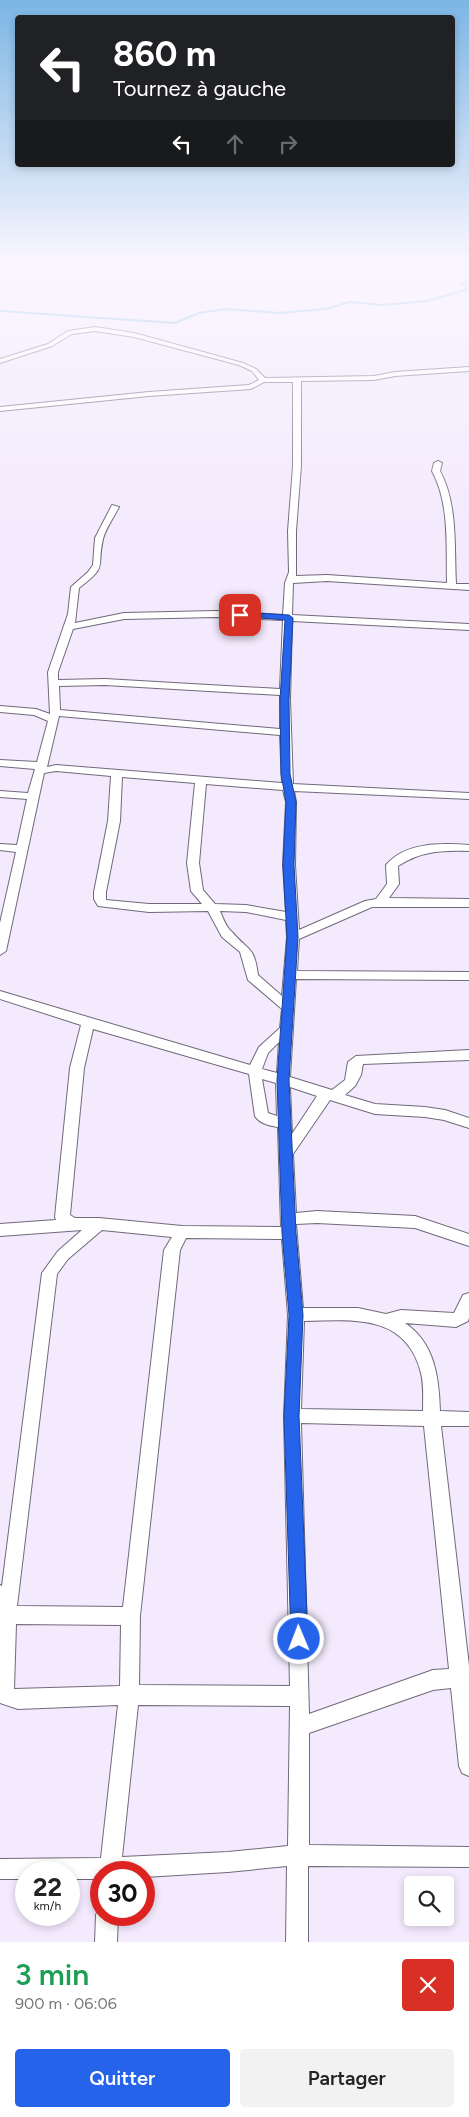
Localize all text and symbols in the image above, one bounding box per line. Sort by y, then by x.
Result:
text: 860 m [113,33,216,75]
icon: left [30,35,95,100]
text: Tournez à gauche [113,75,286,102]
icon: left [168,130,196,158]
icon: ahead [221,130,249,158]
icon: right [274,130,302,158]
pin [219,594,261,636]
icon: arrive [226,601,254,629]
position arrow [272,1612,324,1664]
speed limit sign: 30 [90,1861,155,1926]
text: 22 [33,1872,62,1902]
map controls [404,1876,454,1926]
button: search [404,1876,454,1926]
text: km/h [34,1899,61,1913]
text: 3 min [15,1956,89,1993]
button: close [402,1959,454,2011]
text: 900 m · 06:06 [15,1994,117,2013]
button: Quitter [15,2049,230,2107]
button: Partager [240,2049,454,2107]

